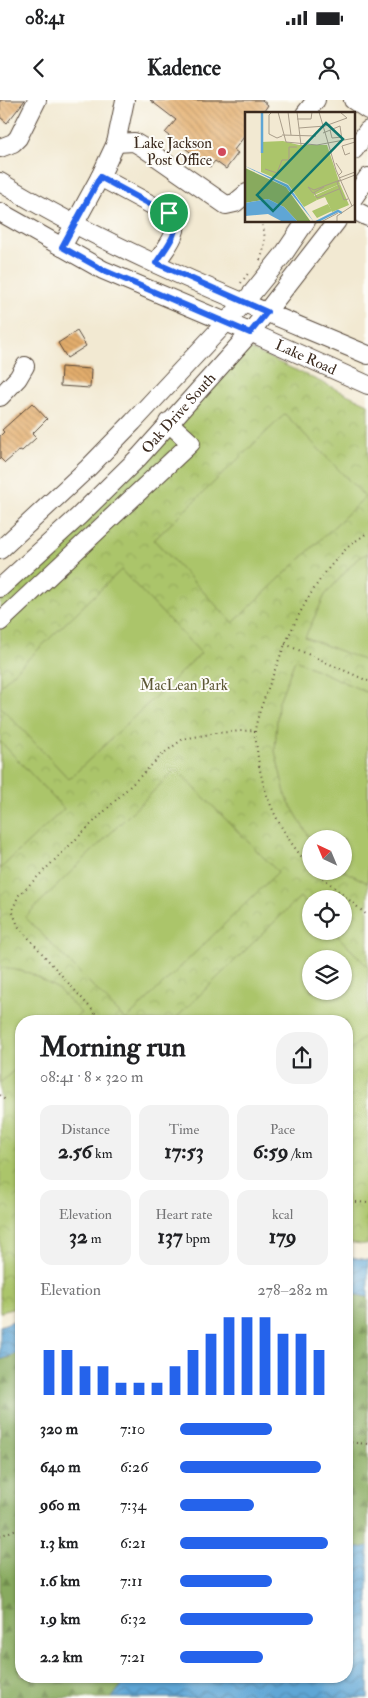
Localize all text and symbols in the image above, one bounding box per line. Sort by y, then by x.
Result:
text: 08:41 [25,6,65,30]
icon: back [25,54,53,82]
text: Kadence [147,54,221,82]
icon: person [315,54,343,82]
inset map [245,112,356,222]
place label: Lake Jackson Post Office [133,134,212,170]
marker: Lake Jackson Post Office [216,146,228,158]
pin [148,192,190,234]
icon: arrive [155,199,183,227]
street label: Lake Road [272,335,340,379]
street label: Oak Drive South [137,369,220,458]
park label: MacLean Park [140,676,228,695]
north arrow [302,830,352,880]
map controls [302,830,352,1000]
button: locate [302,890,352,940]
button: layers [302,950,352,1000]
text: Morning run [40,1030,186,1065]
button: share [276,1032,328,1084]
text: 08:41 · 8 × 320 m [40,1067,143,1087]
text: Distance [61,1121,110,1138]
text: Time [169,1121,199,1138]
text: Pace [270,1121,295,1138]
text: 2.56 [58,1138,92,1165]
text: 17:53 [164,1138,204,1165]
text: 6:59 [253,1138,288,1165]
text: km [92,1145,113,1162]
text: /km [288,1145,313,1162]
text: Elevation [59,1206,112,1223]
text: Heart rate [155,1206,212,1223]
text: kcal [272,1206,293,1223]
text: 32 [69,1223,88,1250]
text: 137 [158,1223,183,1250]
text: 179 [269,1223,297,1250]
text: m [88,1230,102,1247]
text: bpm [183,1230,210,1247]
text: Elevation [40,1280,101,1300]
text: 278–282 m [257,1280,328,1300]
text: 320 m [40,1419,78,1439]
text: 7:10 [120,1419,145,1439]
text: 640 m [40,1457,81,1477]
text: 6:26 [120,1457,148,1477]
text: 960 m [40,1495,80,1515]
text: 7:34 [120,1495,146,1515]
text: 1.3 km [40,1533,78,1553]
text: 6:21 [120,1533,146,1553]
text: 1.6 km [40,1571,80,1591]
text: 7:11 [120,1571,143,1591]
text: 1.9 km [40,1609,80,1629]
text: 6:32 [120,1609,146,1629]
text: 2.2 km [40,1647,83,1667]
text: 7:21 [120,1647,145,1667]

